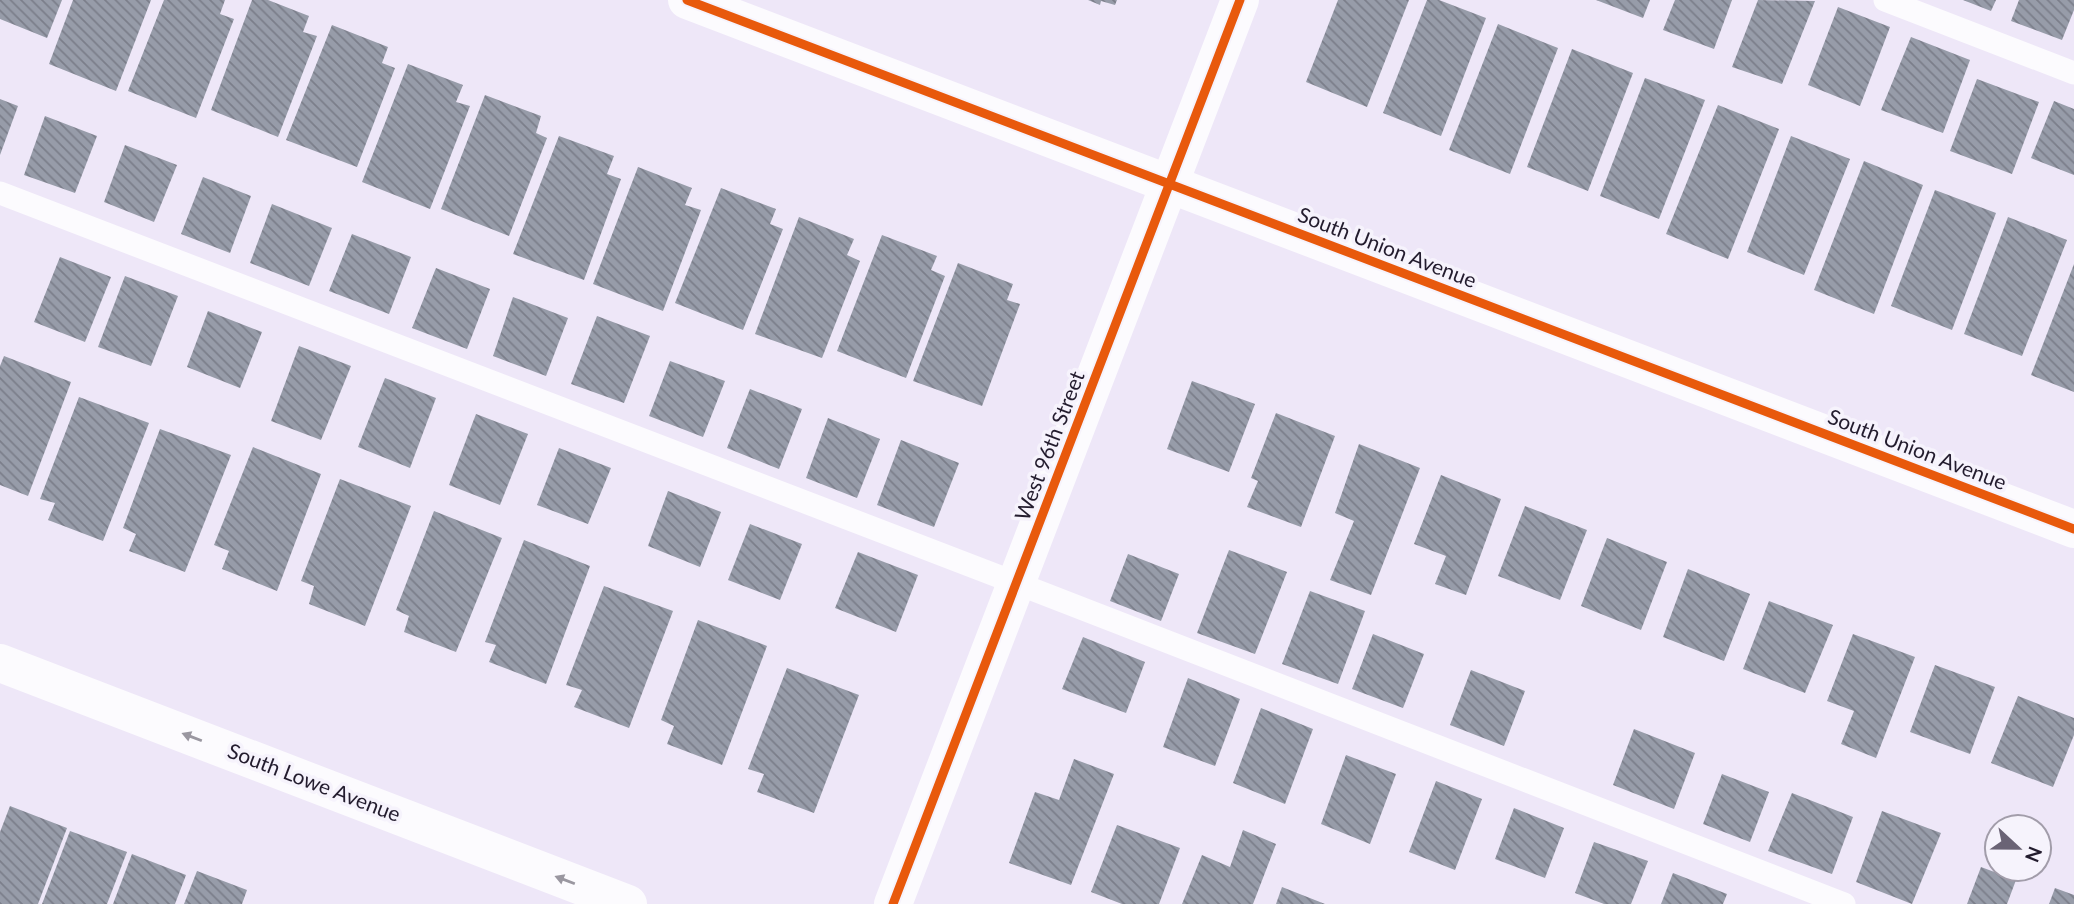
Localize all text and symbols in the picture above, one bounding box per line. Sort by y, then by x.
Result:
street label: South Union Avenue [1295,201,1480,292]
street label: West 96th Street [1009,367,1089,524]
street label: South Union Avenue [1825,403,2010,494]
one-way arrow [182,731,203,742]
street label: South Lowe Avenue [225,737,404,826]
north arrow [1983,813,2053,883]
text: N [2021,843,2048,866]
one-way arrow [554,874,575,885]

